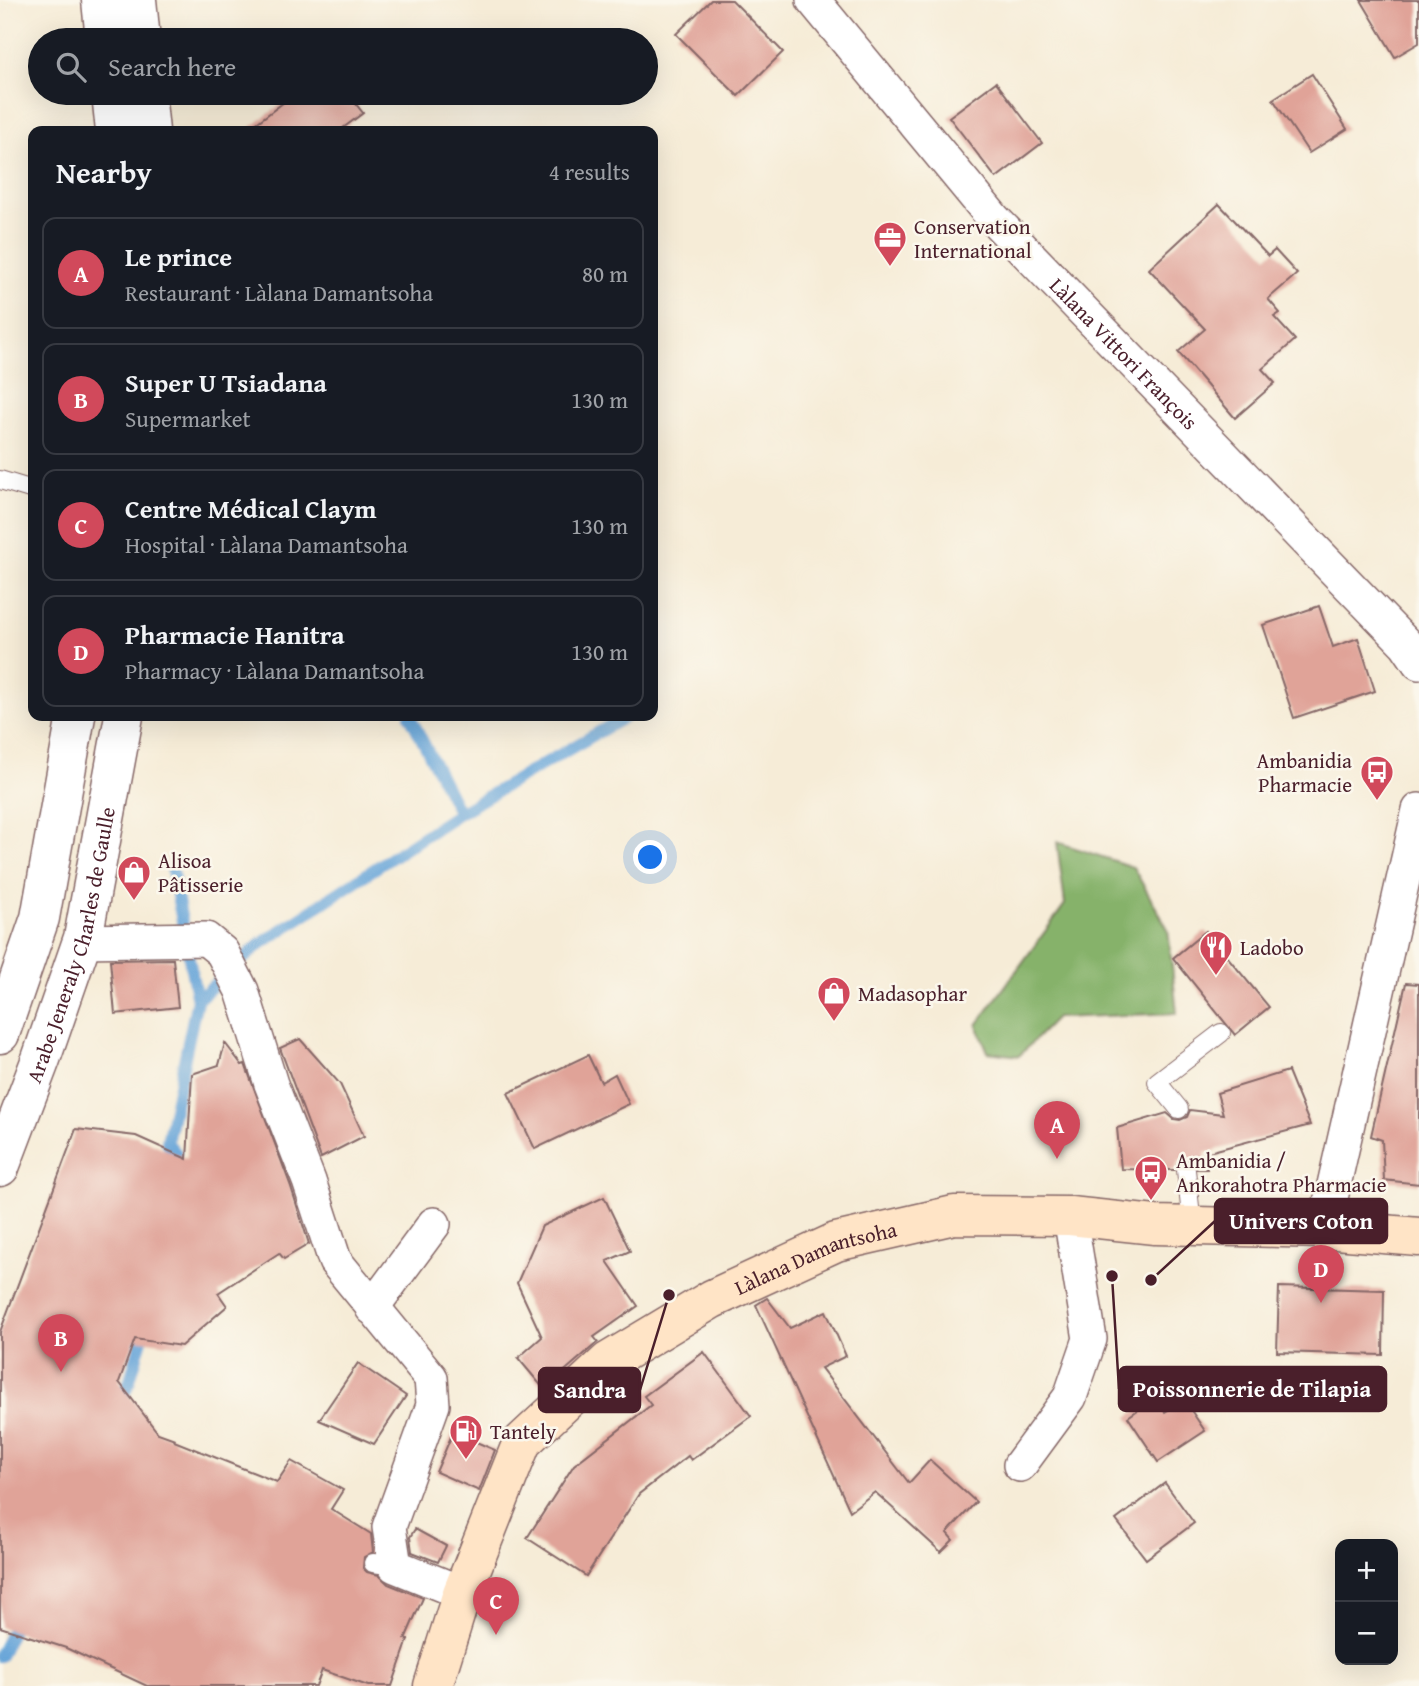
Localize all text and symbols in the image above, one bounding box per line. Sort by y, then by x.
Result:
search box [28,28,658,105]
text: Search here [108,47,236,86]
icon: search [52,48,90,86]
text: Nearby [56,150,152,194]
text: 4 results [549,155,630,188]
place label: Conservation International [914,211,1032,266]
office icon: Conservation International [871,219,909,268]
text: Le prince [125,237,232,276]
text: A [74,257,88,290]
text: 80 m [582,257,628,290]
street label: Làlana Vittori François [1043,270,1205,436]
text: Restaurant · Làlana Damantsoha [125,276,433,309]
text: Super U Tsiadana [125,363,327,402]
text: B [74,383,88,416]
text: 130 m [571,383,628,416]
text: Supermarket [125,402,251,435]
text: Centre Médical Claym [125,489,377,528]
text: C [74,509,88,542]
text: 130 m [571,509,628,542]
text: Hospital · Làlana Damantsoha [125,528,408,561]
text: Pharmacie Hanitra [125,615,345,654]
text: D [74,635,88,668]
text: 130 m [571,635,628,668]
text: Pharmacy · Làlana Damantsoha [125,654,424,687]
place label: Ambanidia Pharmacie [1257,745,1352,800]
bus stop icon: Ambanidia Pharmacie [1358,753,1396,802]
street label: Arabe Jeneraly Charles de Gaulle [18,804,122,1087]
your location [633,840,667,874]
place label: Alisoa Pâtisserie [158,845,244,900]
shop icon: Alisoa Pâtisserie [115,853,153,902]
restaurant icon: Ladobo [1197,928,1235,977]
place label: Ladobo [1240,932,1304,963]
shop icon: Madasophar [815,974,853,1023]
place label: Madasophar [858,978,967,1009]
pin: A [1034,1101,1080,1159]
place label: Ambanidia / Ankorahotra Pharmacie [1176,1145,1387,1200]
bus stop icon: Ambanidia / Ankorahotra Pharmacie [1132,1153,1170,1202]
callout: Univers Coton [1215,1199,1387,1243]
text: Univers Coton [1229,1204,1373,1237]
street label: Làlana Damantsoha [729,1213,900,1302]
pin: D [1298,1245,1344,1303]
pin: B [38,1314,84,1372]
callout: Poissonnerie de Tilapia [1119,1367,1386,1411]
callout: Sandra [539,1368,640,1412]
text: Poissonnerie de Tilapia [1133,1372,1371,1405]
text: Sandra [554,1373,627,1406]
fuel station icon: Tantely [447,1412,485,1461]
place label: Tantely [490,1416,557,1447]
map controls [1335,1539,1398,1665]
button: + [1335,1539,1398,1602]
pin: C [473,1577,519,1635]
button: − [1335,1602,1398,1665]

